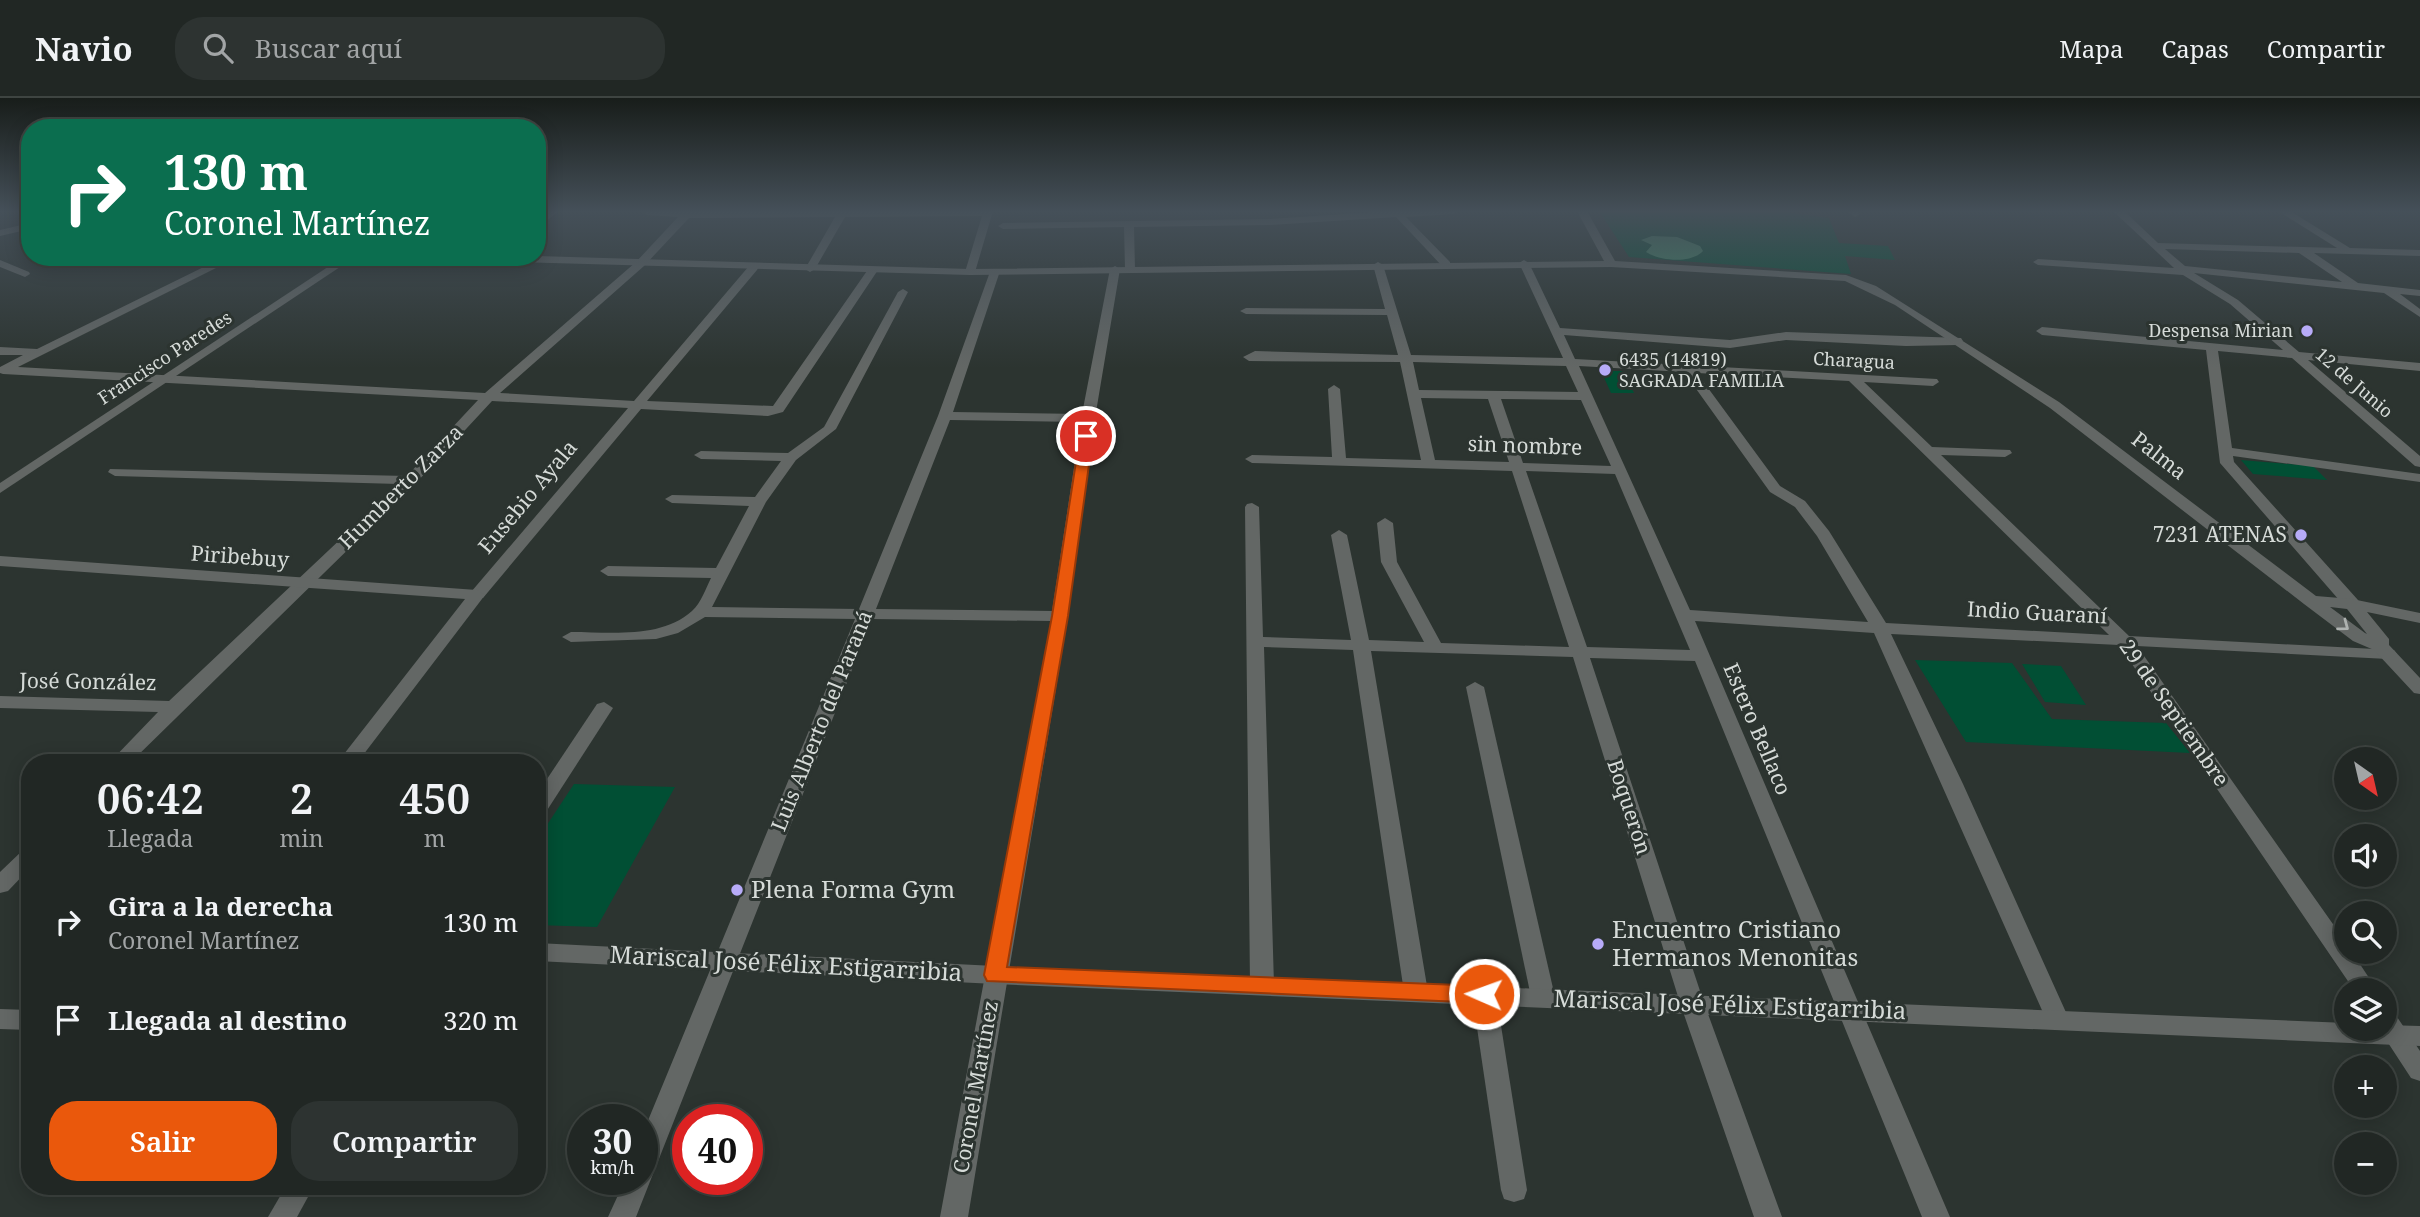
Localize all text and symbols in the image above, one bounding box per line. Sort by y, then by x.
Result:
search box [175,17,665,80]
text: Navio [35,26,133,71]
icon: search [199,29,237,67]
text: Buscar aquí [255,30,402,66]
text: Mapa [2059,32,2123,65]
text: Capas [2161,32,2229,65]
text: Compartir [2267,32,2385,65]
text: 130 m [164,138,308,204]
icon: right [49,147,140,238]
text: Coronel Martínez [164,201,430,244]
street label: Francisco Paredes [93,305,236,409]
place label: Despensa Mirian [2148,318,2293,342]
marker: Despensa Mirian [2299,323,2315,339]
street label: 12 de Junio [2311,342,2399,423]
street label: Charagua [1812,346,1896,374]
place label: 6435 (14819) SAGRADA FAMILIA [1619,347,1785,392]
marker: 6435 (14819) SAGRADA FAMILIA [1597,362,1613,378]
pin [1056,406,1116,466]
icon: arrive [1067,417,1105,455]
street label: Humberto Zarza [332,418,469,555]
street label: Palma [2126,425,2193,486]
street label: sin nombre [1467,429,1583,461]
street label: Eusebio Ayala [471,434,583,559]
place label: 7231 ATENAS [2153,520,2287,548]
marker: 7231 ATENAS [2293,527,2309,543]
street label: Piribebuy [190,539,290,573]
street label: Indio Guaraní [1966,594,2108,630]
street label: Luis Alberto del Paraná [764,606,878,835]
one-way arrow [2336,618,2349,630]
street label: 29 de Septiembre [2114,633,2236,791]
street label: Estero Bellaco [1718,658,1798,799]
street label: José González [18,666,157,696]
north arrow [2334,747,2398,810]
map controls [2334,747,2397,1195]
street label: Boquerón [1601,755,1659,858]
text: 06:42 [97,769,204,826]
text: 2 [290,769,313,826]
text: 450 [399,769,470,826]
text: Llegada [107,822,193,854]
text: min [280,822,324,854]
text: m [424,822,446,854]
button: sound [2334,824,2397,887]
place label: Plena Forma Gym [751,872,955,905]
marker: Plena Forma Gym [729,882,745,898]
text: Gira a la derecha [108,888,333,924]
button: search [2334,901,2397,964]
icon: right [49,903,87,941]
text: 130 m [443,904,518,940]
place label: Encuentro Cristiano Hermanos Menonitas [1612,912,1858,973]
text: Coronel Martínez [108,924,299,956]
marker: Encuentro Cristiano Hermanos Menonitas [1590,936,1606,952]
street label: Mariscal José Félix Estigarribia [609,937,963,988]
position arrow [1447,957,1521,1031]
button: layers [2334,978,2397,1041]
street label: Mariscal José Félix Estigarribia [1553,981,1907,1026]
street label: Coronel Martínez [946,998,1004,1175]
icon: arrive [49,1001,87,1039]
text: Llegada al destino [108,1002,347,1038]
text: 320 m [443,1002,518,1038]
button: + [2334,1055,2397,1118]
button: Salir [49,1101,277,1181]
button: Compartir [291,1101,518,1181]
speed limit sign: 40 [672,1104,763,1195]
text: 30 [593,1117,632,1164]
button: − [2334,1132,2397,1195]
text: km/h [590,1155,635,1179]

